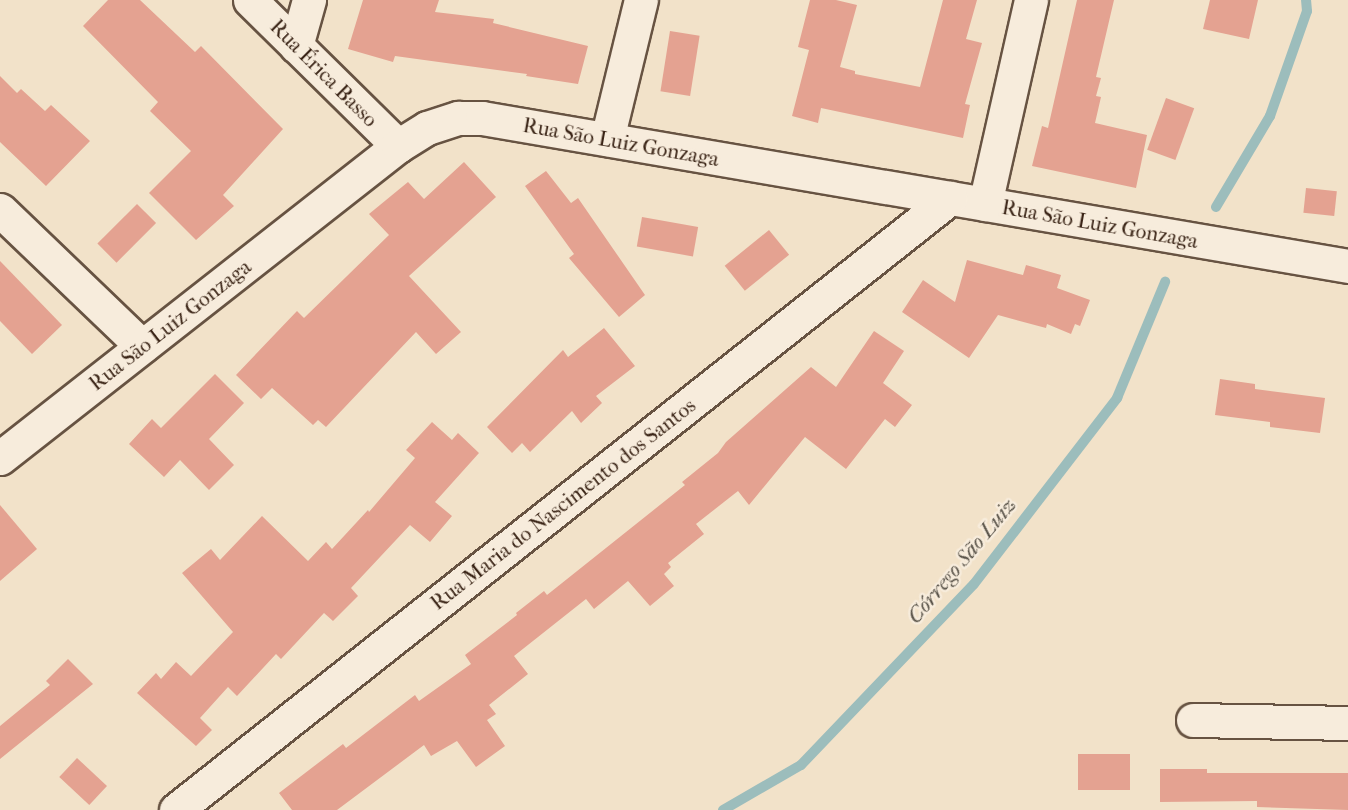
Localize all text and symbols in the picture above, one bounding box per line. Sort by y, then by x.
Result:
street label: Rua Érica Basso [265,14,383,132]
street label: Rua São Luiz Gonzaga [521,112,721,172]
street label: Rua São Luiz Gonzaga [1000,194,1200,254]
street label: Rua São Luiz Gonzaga [84,254,256,396]
street label: Rua Maria do Nascimento dos Santos [425,393,701,615]
water label: Córrego São Luiz [902,493,1022,629]

